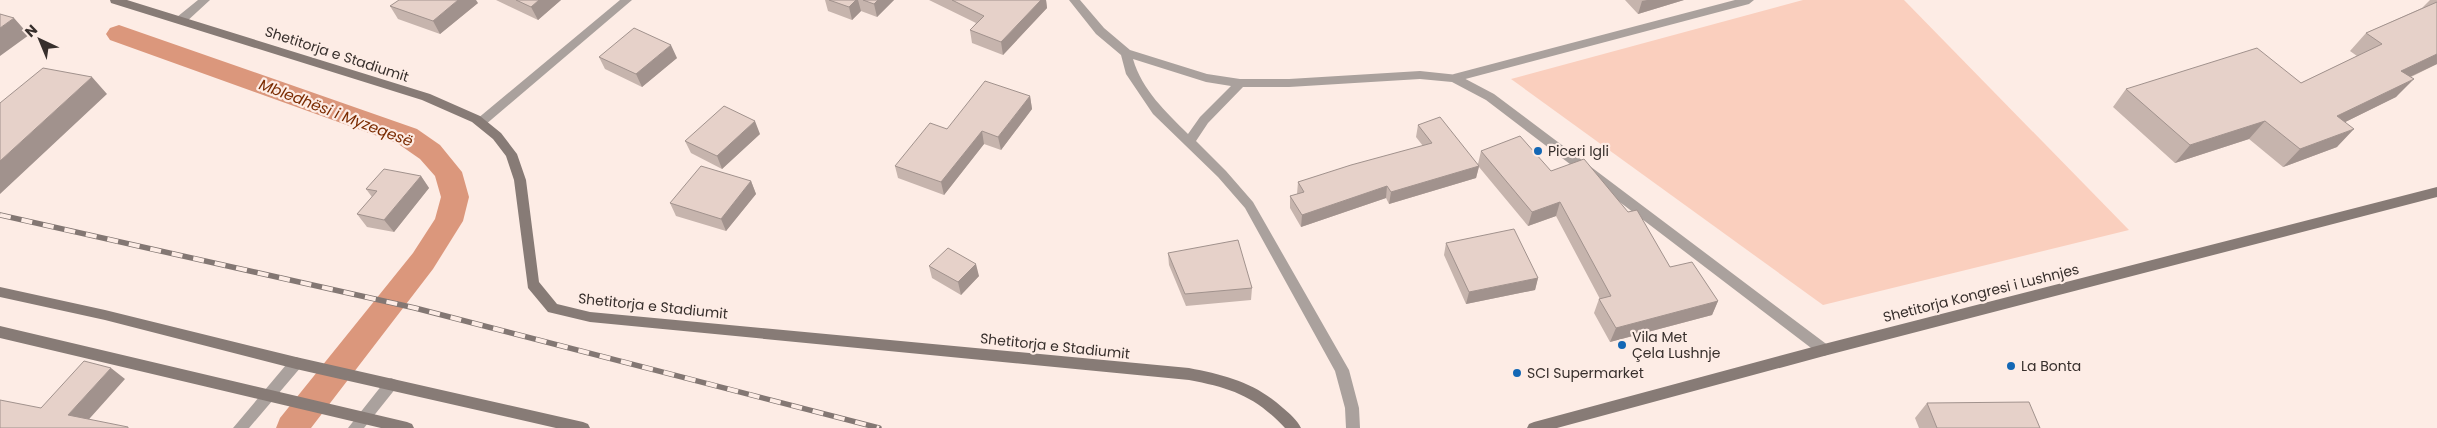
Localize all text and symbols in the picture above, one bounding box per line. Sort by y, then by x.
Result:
north arrow [15,15,65,65]
text: N [20,20,42,41]
street label: Shetitorja e Stadiumit [262,21,412,87]
water label: Mbledhësi i Myzeqesë [256,73,416,152]
place label: Piceri Igli [1548,141,1609,161]
marker: Piceri Igli [1532,145,1544,157]
street label: Shetitorja Kongresi i Lushnjes [1881,259,2081,327]
street label: Shetitorja e Stadiumit [577,288,729,324]
place label: Vila Met Çela Lushnje [1632,327,1721,363]
street label: Shetitorja e Stadiumit [979,328,1131,364]
marker: Vila Met Çela Lushnje [1616,339,1628,351]
place label: La Bonta [2021,356,2081,376]
marker: La Bonta [2005,360,2017,372]
place label: SCI Supermarket [1527,363,1644,383]
marker: SCI Supermarket [1511,367,1523,379]

